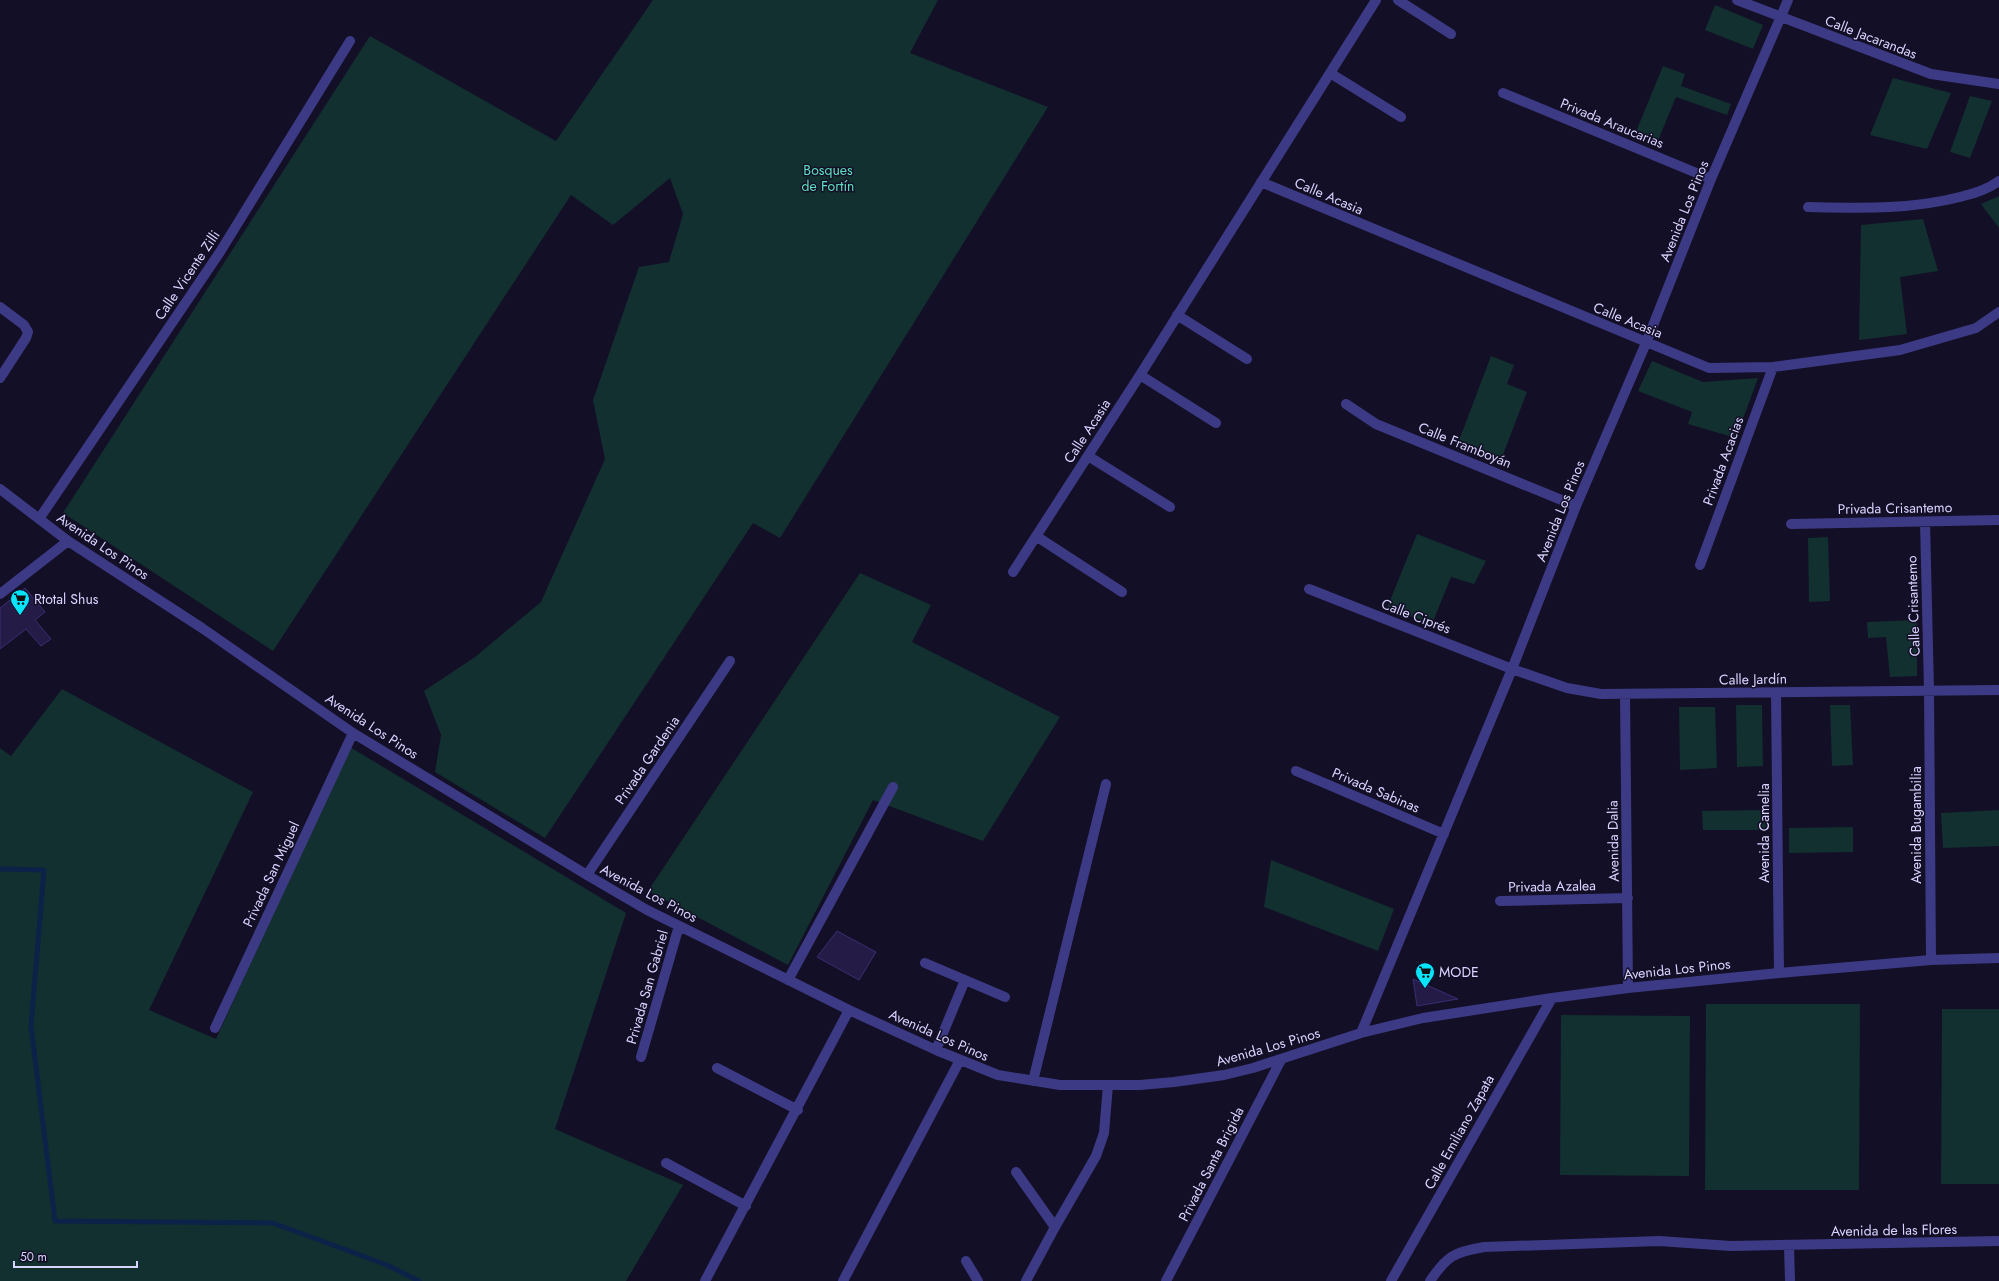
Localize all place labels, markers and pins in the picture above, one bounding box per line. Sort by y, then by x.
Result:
supermarket icon: Rtotal Shus [9,588,31,616]
place label: Rtotal Shus [34,589,99,609]
supermarket icon: MODE [1414,961,1436,989]
place label: MODE [1439,962,1479,982]

